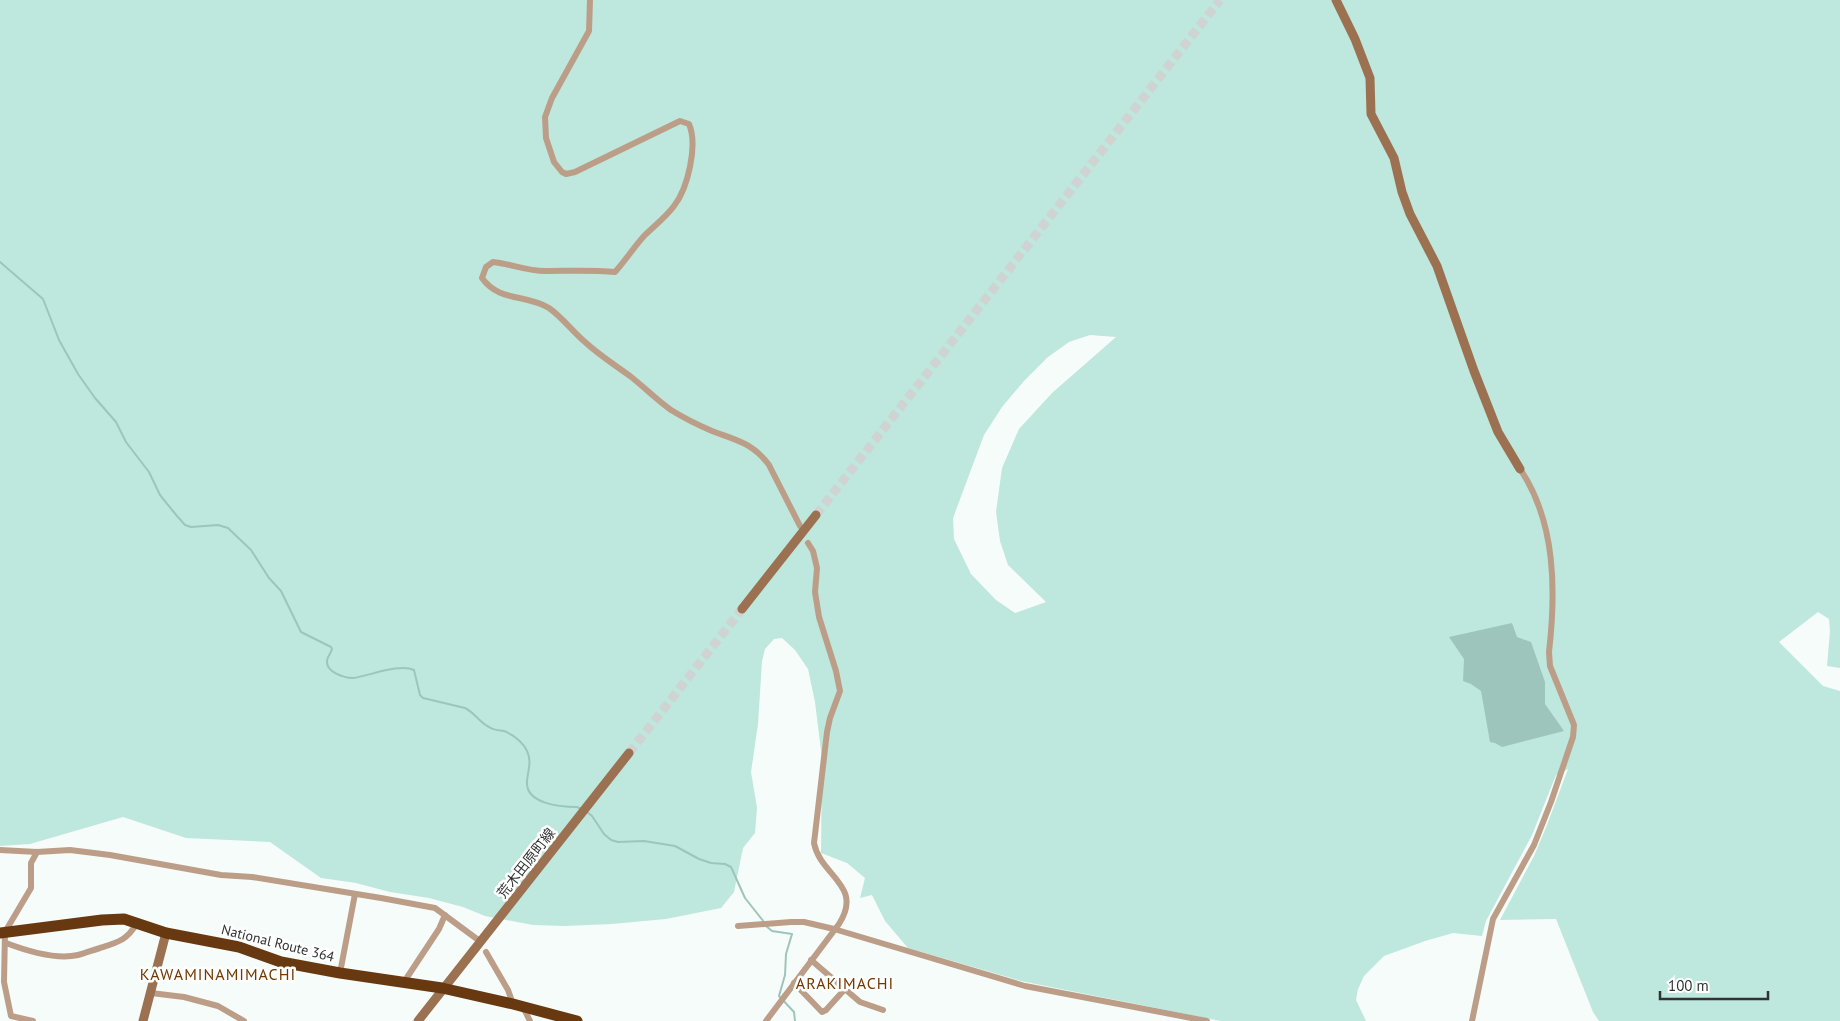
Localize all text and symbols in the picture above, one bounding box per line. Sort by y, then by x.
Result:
street label: 荒木田原町線 [493,824,559,902]
street label: National Route 364 [220,920,337,966]
district label: KAWAMINAMIMACHI [140,964,296,984]
scale bar [1660,968,1768,1000]
district label: ARAKIMACHI [796,973,894,993]
text: 100 m [1668,976,1709,995]

